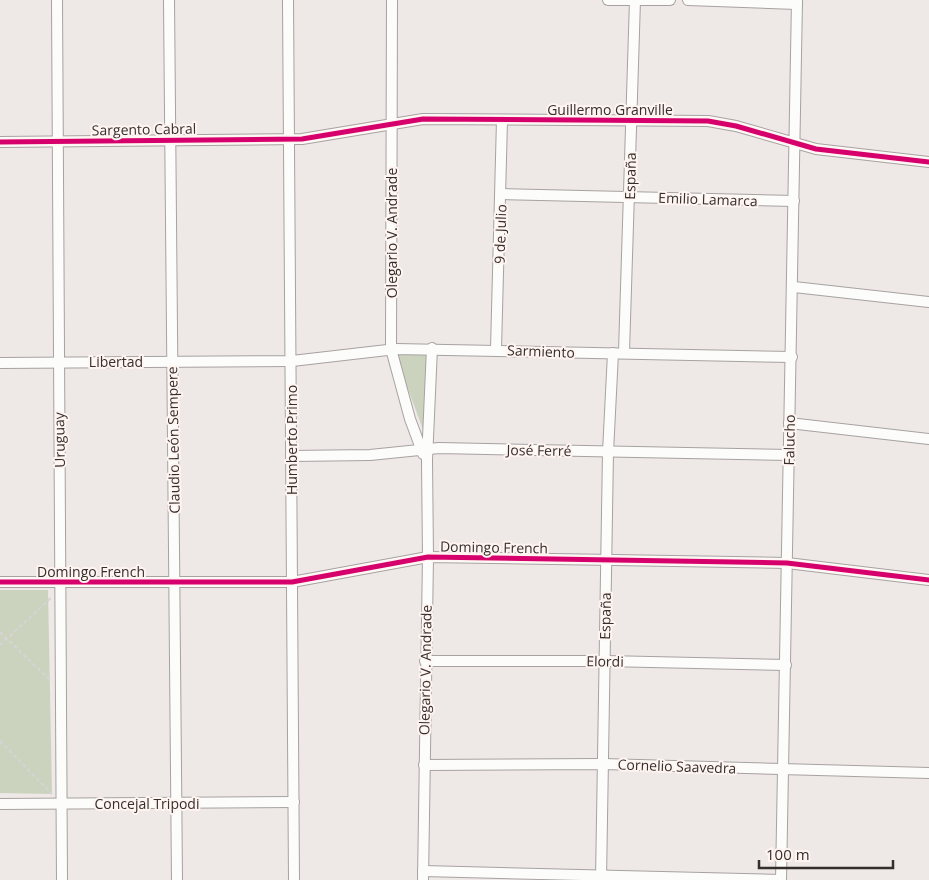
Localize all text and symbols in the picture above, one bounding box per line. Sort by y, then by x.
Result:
street label: Guillermo Granville [547,100,673,119]
street label: Sargento Cabral [92,119,196,139]
street label: España [620,152,640,200]
street label: Olegario V. Andrade [382,168,401,298]
street label: Emilio Lamarca [658,188,758,210]
street label: 9 de Julio [489,204,511,264]
street label: Sarmiento [507,340,575,362]
street label: Libertad [89,352,143,371]
street label: Claudio León Sempere [162,366,184,514]
street label: Humberto Primo [282,385,301,495]
street label: Uruguay [49,411,69,468]
street label: Falucho [779,414,799,466]
street label: José Ferré [504,440,572,460]
street label: Domingo French [440,537,548,557]
street label: Domingo French [37,562,145,581]
street label: España [595,592,615,640]
street label: Olegario V. Andrade [414,604,436,735]
street label: Elordi [586,651,624,671]
street label: Cornelio Saavedra [617,754,737,778]
street label: Concejal Tripodi [95,794,199,813]
scale bar [759,838,893,870]
text: 100 m [766,844,810,864]

